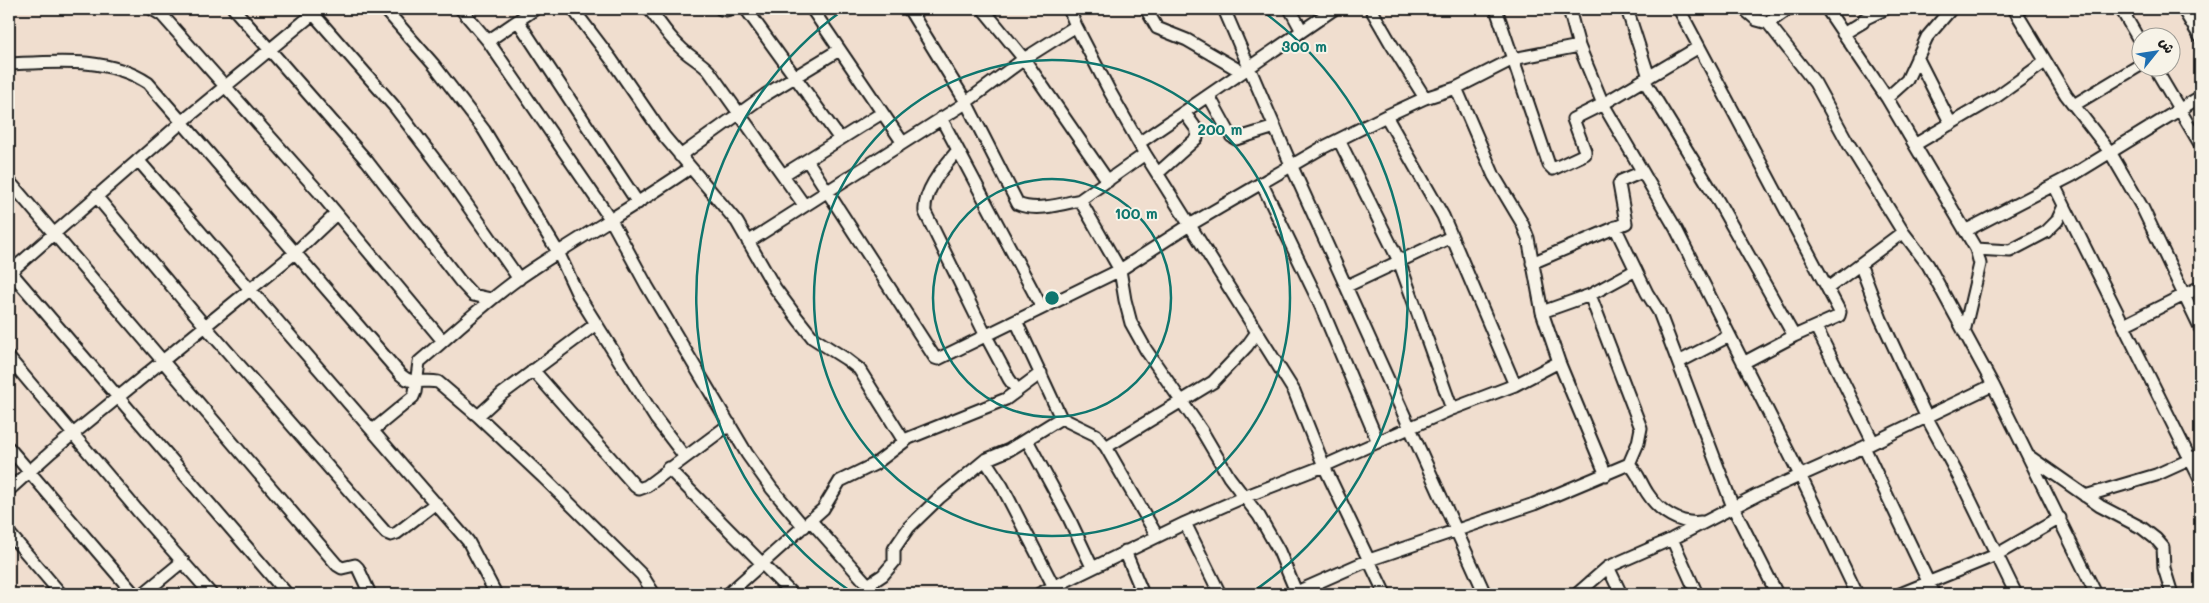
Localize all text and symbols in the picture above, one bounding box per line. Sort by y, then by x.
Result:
north arrow [2132,28,2182,78]
text: ش [2156,34,2180,57]
text: 300 m [1281,36,1327,56]
text: 200 m [1198,119,1243,139]
text: 100 m [1114,203,1158,223]
centre of rings [1043,289,1061,307]

